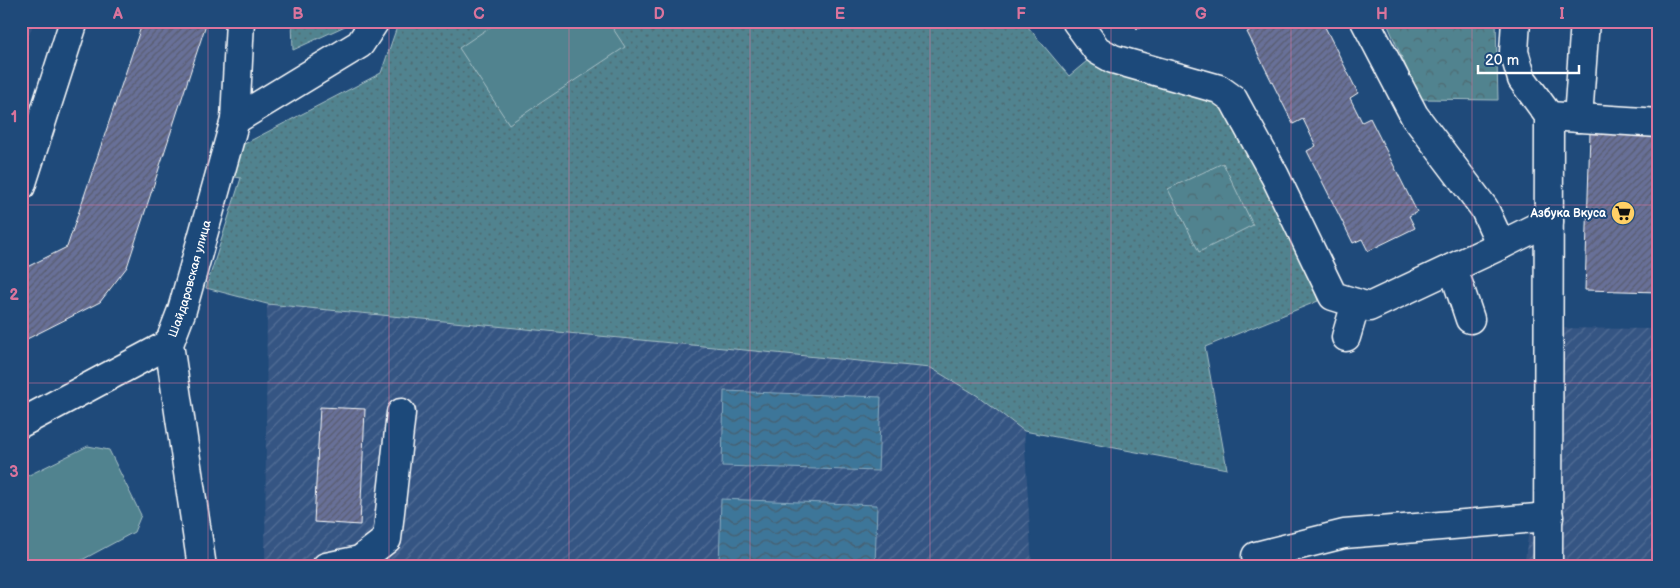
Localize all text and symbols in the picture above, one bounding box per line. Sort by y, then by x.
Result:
text: A [112,5,123,24]
text: B [292,5,304,24]
text: C [473,5,485,24]
text: D [653,5,665,24]
text: E [835,5,845,24]
text: F [1016,5,1026,24]
text: G [1195,5,1207,24]
text: H [1376,5,1388,24]
text: I [1559,5,1565,24]
scale bar [1478,42,1579,74]
text: 20 m [1485,51,1519,70]
text: 1 [11,108,17,127]
supermarket icon: Азбука Вкуса [1610,200,1636,226]
place label: Азбука Вкуса [1529,206,1607,221]
street label: Шайдаровская улица [165,218,214,339]
text: 2 [9,286,19,305]
text: 3 [9,463,19,482]

